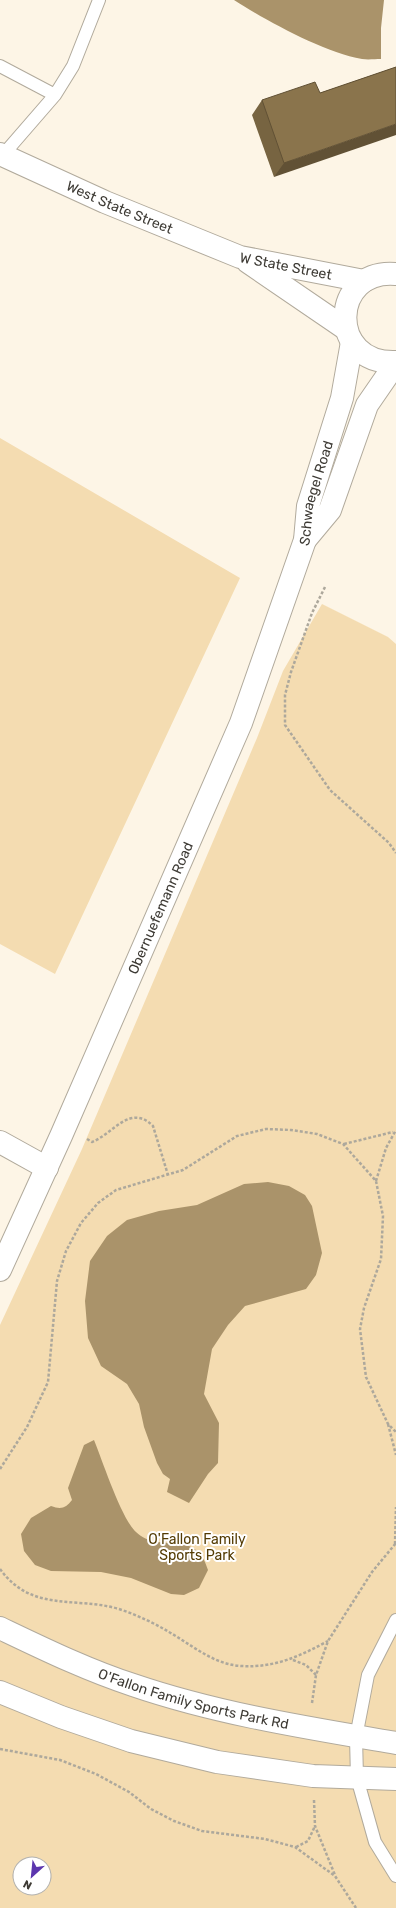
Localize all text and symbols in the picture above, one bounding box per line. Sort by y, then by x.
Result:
street label: West State Street [64,177,176,237]
street label: W State Street [238,249,334,283]
street label: Schwaegel Road [295,438,337,548]
street label: Obernuefemann Road [124,839,197,977]
park label: O'Fallon Family Sports Park [148,1531,246,1564]
street label: O'Fallon Family Sports Park Rd [96,1665,290,1733]
north arrow [12,1856,52,1896]
text: N [21,1877,34,1892]

